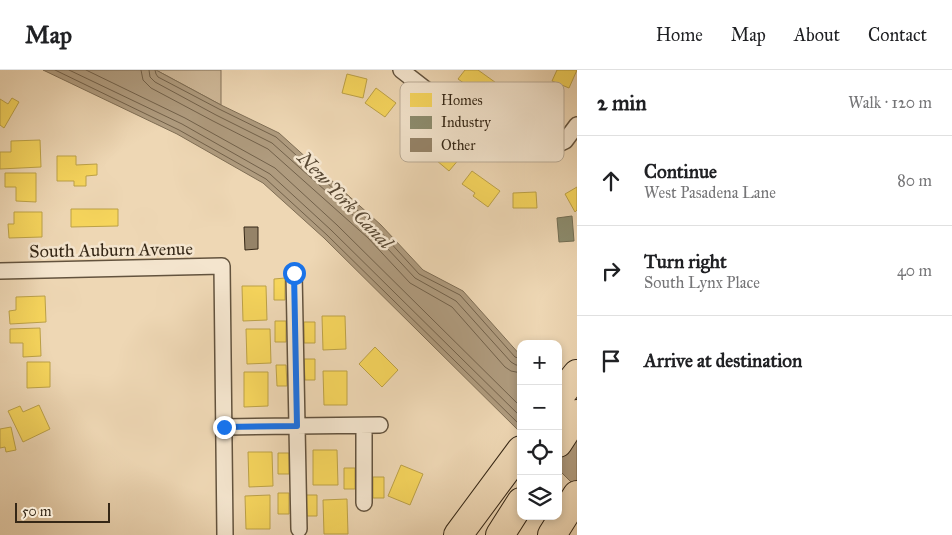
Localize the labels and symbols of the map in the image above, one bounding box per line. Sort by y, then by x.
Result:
legend [400,82,564,162]
text: Homes [441,92,483,109]
text: Industry [441,114,491,131]
text: Other [441,137,476,154]
water label: New York Canal [292,146,399,255]
street label: South Auburn Avenue [29,238,193,262]
route start [283,262,306,285]
route end [213,416,236,439]
scale bar [15,500,110,523]

